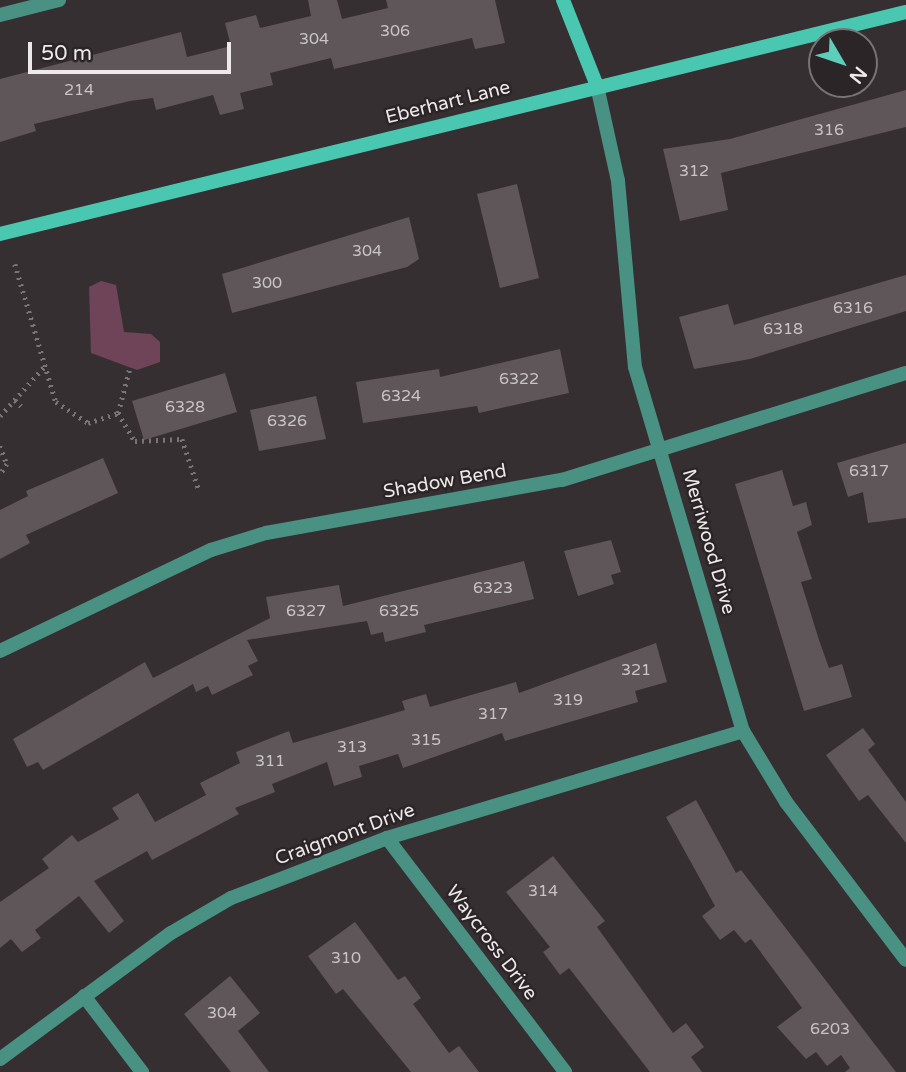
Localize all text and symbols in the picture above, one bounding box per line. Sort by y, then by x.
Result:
house number: 306 [380,21,410,41]
scale bar [32,28,234,72]
north arrow [808,28,878,98]
house number: 304 [299,29,329,49]
text: 50 m [41,41,92,66]
text: N [844,62,871,88]
street label: Eberhart Lane [383,76,513,130]
house number: 214 [64,80,94,100]
house number: 316 [814,120,844,140]
house number: 312 [679,161,709,181]
house number: 304 [352,241,382,261]
house number: 300 [252,273,282,293]
house number: 6316 [833,298,873,318]
house number: 6318 [763,319,803,339]
house number: 6322 [499,369,539,389]
house number: 6324 [381,386,421,406]
house number: 6328 [165,397,205,417]
house number: 6326 [267,411,307,431]
street label: Shadow Bend [382,460,508,504]
house number: 6317 [849,461,889,481]
street label: Merriwood Drive [676,467,740,617]
house number: 6323 [473,578,513,598]
house number: 6327 [286,601,326,621]
house number: 6325 [379,601,419,621]
house number: 321 [621,660,651,680]
house number: 319 [553,690,583,710]
house number: 317 [478,704,508,724]
house number: 315 [411,730,441,750]
house number: 313 [337,737,367,757]
house number: 311 [255,751,285,771]
street label: Craigmont Drive [272,799,418,871]
street label: Waycross Drive [440,881,542,1005]
house number: 314 [528,881,558,901]
house number: 310 [331,948,361,968]
house number: 304 [207,1003,237,1023]
house number: 6203 [810,1019,850,1039]

